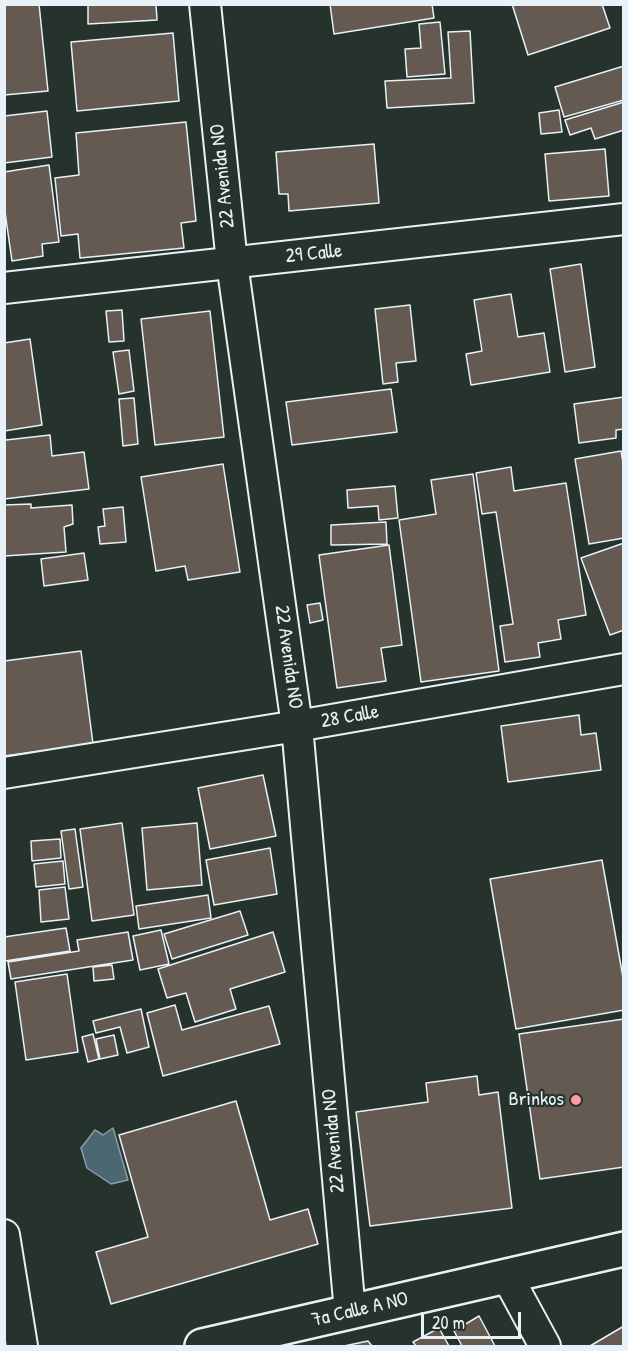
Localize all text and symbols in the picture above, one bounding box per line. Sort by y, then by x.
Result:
street label: 22 Avenida NO [206,123,240,229]
street label: 29 Calle [285,239,343,269]
street label: 22 Avenida NO [269,604,307,710]
street label: 28 Calle [319,700,381,734]
street label: 22 Avenida NO [317,1088,351,1194]
place label: Brinkos [509,1088,564,1112]
marker: Brinkos [569,1093,583,1107]
street label: 7a Calle A NO [309,1287,411,1333]
scale bar [424,1300,524,1338]
text: 20 m [432,1310,465,1335]

